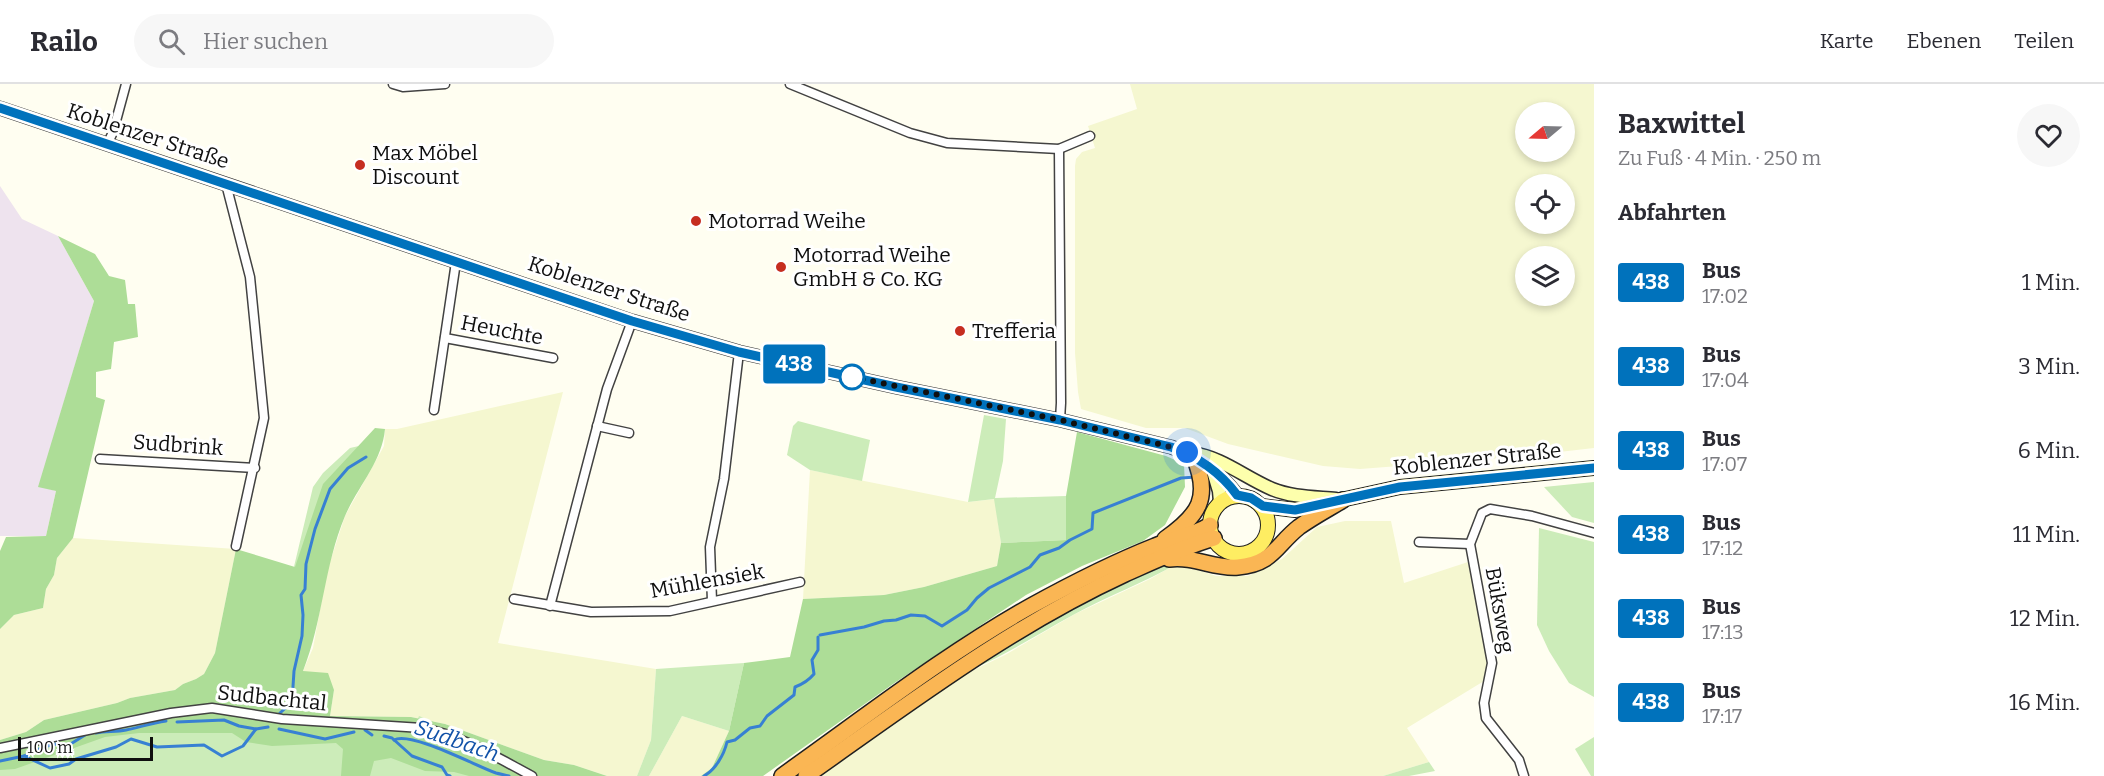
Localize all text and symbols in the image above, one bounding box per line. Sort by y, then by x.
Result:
search box [134,14,554,68]
text: Railo [30,25,98,58]
icon: search [155,25,188,58]
text: Hier suchen [203,28,328,55]
text: Karte [1820,28,1873,54]
text: Ebenen [1906,28,1981,54]
text: Teilen [2014,28,2074,54]
street label: Koblenzer Straße [64,98,232,174]
north arrow [1515,102,1575,162]
map controls [1515,102,1575,306]
button: heart [2017,104,2080,167]
text: Baxwittel [1618,107,1745,140]
place label: Max Möbel Discount [372,140,478,190]
text: Zu Fuß · 4 Min. · 250 m [1618,146,1821,170]
marker: Max Möbel Discount [353,158,367,172]
button: locate [1515,174,1575,234]
text: Abfahrten [1618,199,1726,226]
place label: Motorrad Weihe [708,208,866,234]
marker: Motorrad Weihe [689,214,703,228]
place label: Motorrad Weihe GmbH & Co. KG [793,242,951,292]
button: layers [1515,246,1575,306]
street label: Koblenzer Straße [525,251,693,327]
text: Bus [1702,257,1741,284]
marker: Motorrad Weihe GmbH & Co. KG [774,260,788,274]
text: 438 [1632,269,1670,295]
text: 1 Min. [2022,269,2080,296]
text: 17:02 [1702,284,1748,308]
street label: Heuchte [459,309,545,351]
place label: Trefferia [972,318,1057,344]
marker: Trefferia [953,324,967,338]
text: Bus [1702,341,1741,368]
line badge: 438 [760,344,828,384]
text: 438 [775,351,813,377]
text: 438 [1632,353,1670,379]
text: 3 Min. [2018,353,2080,380]
unlabelled marker [839,364,865,390]
text: 17:04 [1702,368,1749,392]
text: Bus [1702,425,1741,452]
street label: Sudbrink [132,429,224,461]
your location [1172,437,1202,467]
street label: Koblenzer Straße [1392,437,1562,481]
text: 438 [1632,437,1670,463]
text: 6 Min. [2018,437,2080,464]
text: 17:07 [1702,452,1747,476]
text: Bus [1702,509,1741,536]
text: 438 [1632,521,1670,547]
text: 11 Min. [2013,521,2080,548]
text: 17:12 [1702,536,1743,560]
street label: Mühlensiek [648,558,766,604]
street label: Büksweg [1480,565,1520,655]
text: Bus [1702,593,1741,620]
text: 438 [1632,605,1670,631]
text: 12 Min. [2010,605,2080,632]
text: 17:13 [1702,620,1744,644]
text: Bus [1702,677,1741,704]
street label: Sudbachtal [216,679,328,717]
text: 438 [1632,689,1670,715]
text: 16 Min. [2009,689,2080,716]
text: 17:17 [1702,704,1742,728]
water label: Sudbach [411,713,503,767]
scale bar [18,734,153,762]
text: 100 m [27,738,72,757]

